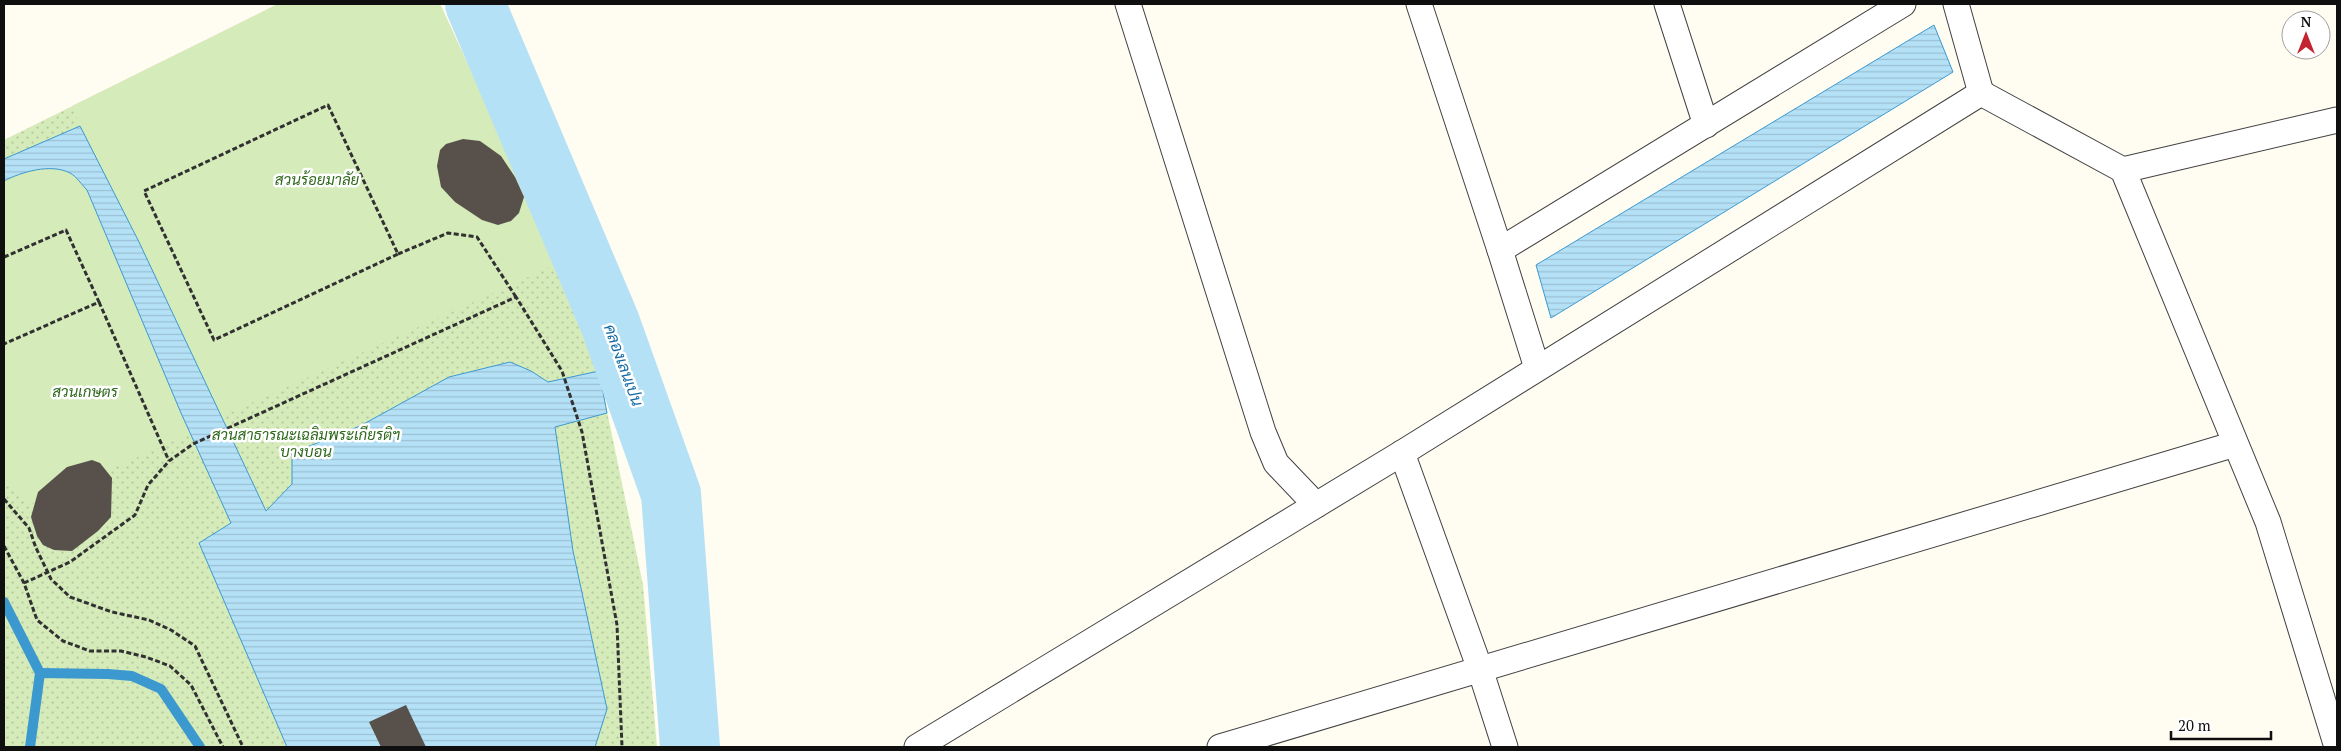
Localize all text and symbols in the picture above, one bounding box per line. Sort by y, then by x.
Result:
north arrow [2281,10,2331,60]
text: N [2301,12,2312,31]
park label: สวนร้อยมาลัย [275,169,360,189]
water label: คลองเลนเปน [599,321,649,409]
park label: สวนเกษตร [52,381,119,401]
park label: สวนสาธารณะเฉลิมพระเกียรติฯ บางบอน [212,424,400,461]
scale bar [2171,708,2271,740]
text: 20 m [2178,715,2211,735]

